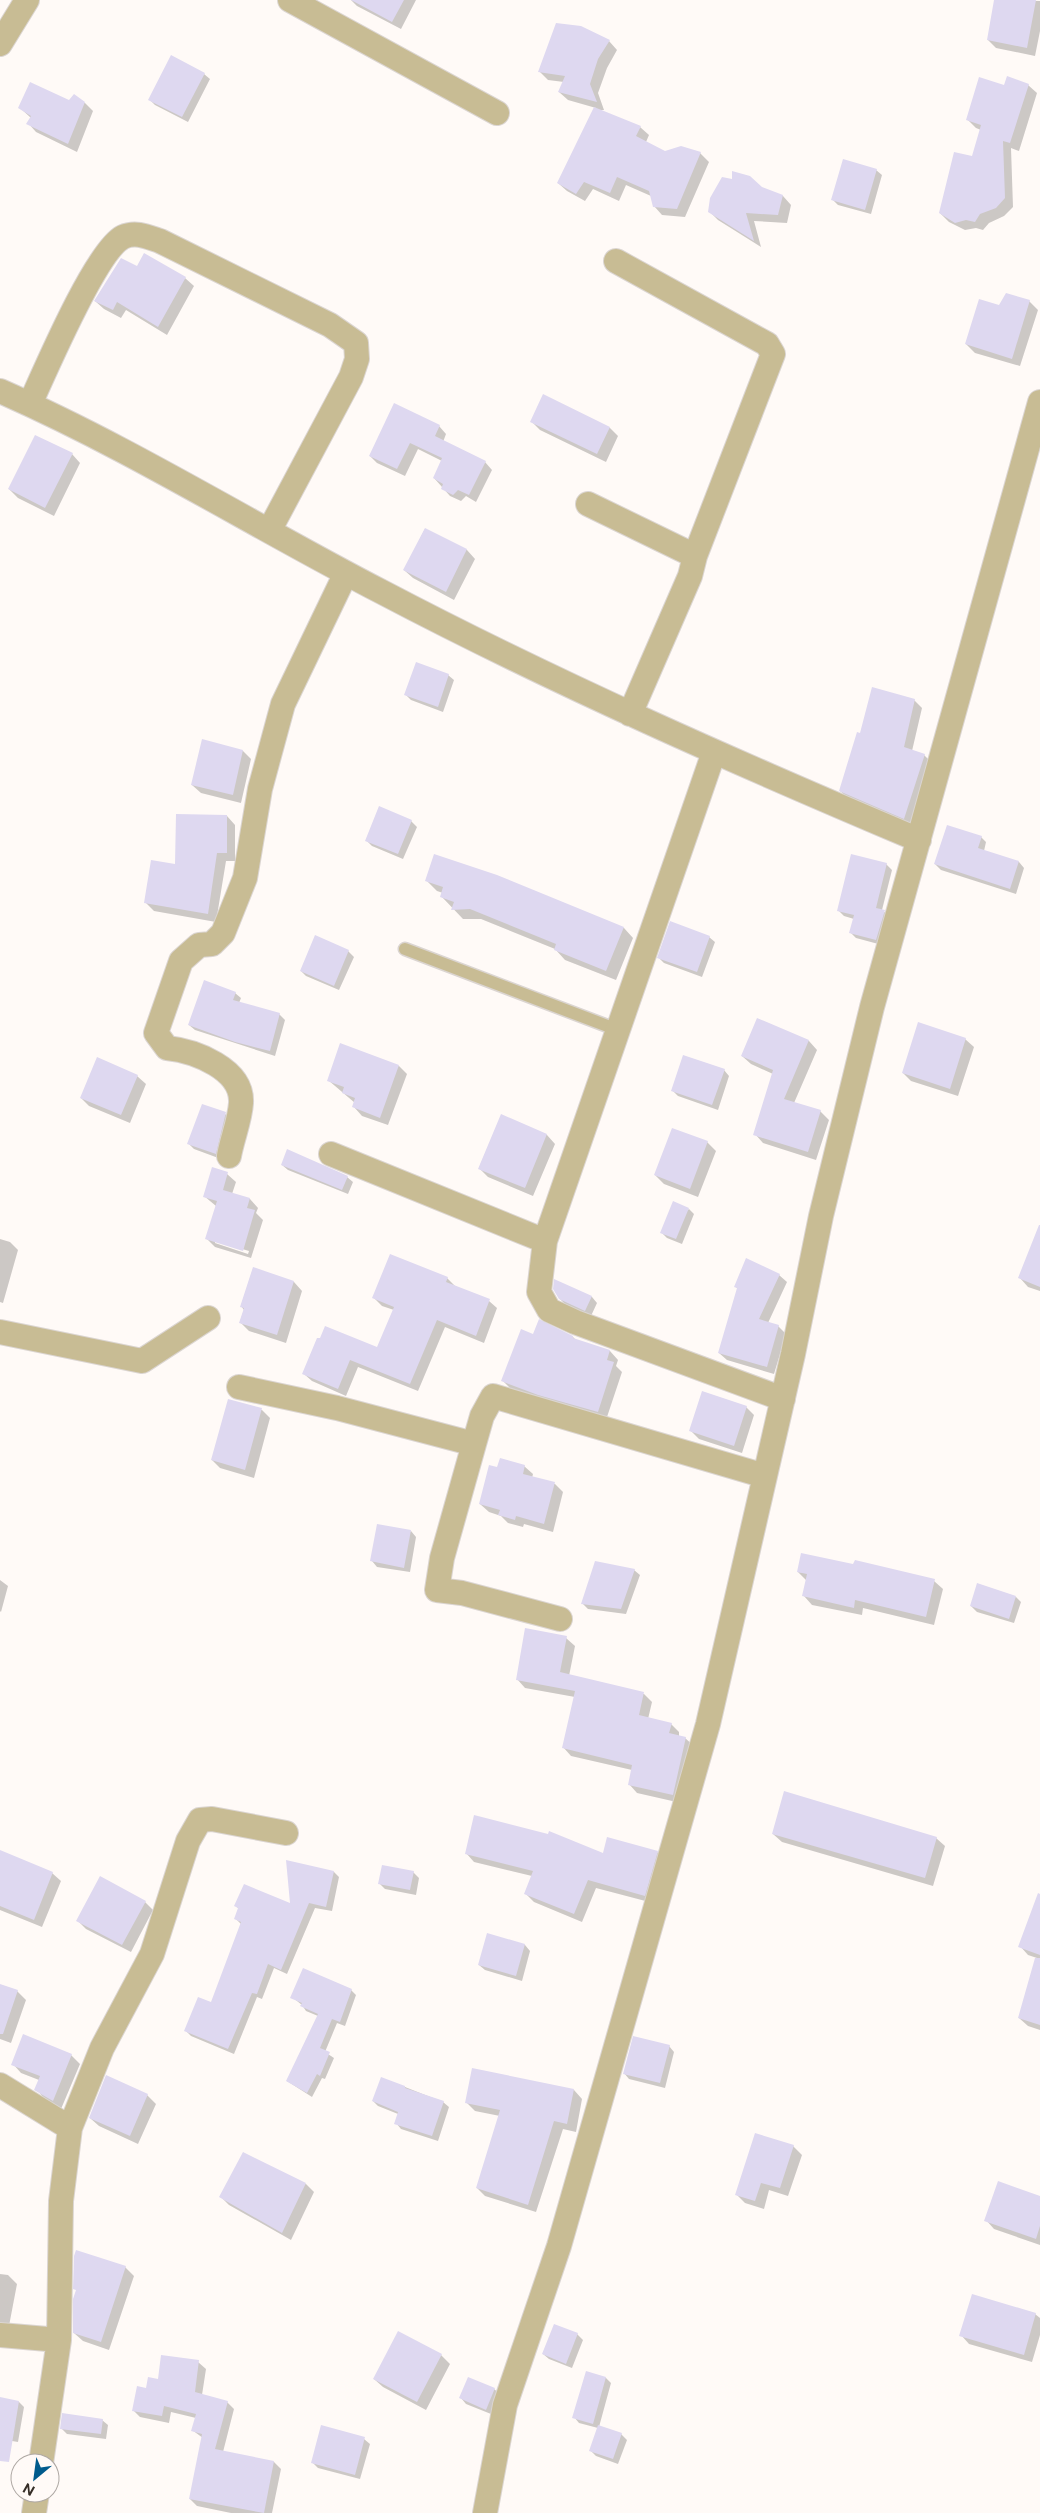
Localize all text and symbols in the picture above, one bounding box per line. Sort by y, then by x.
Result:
north arrow [10,2453,60,2503]
text: N [20,2480,37,2499]

